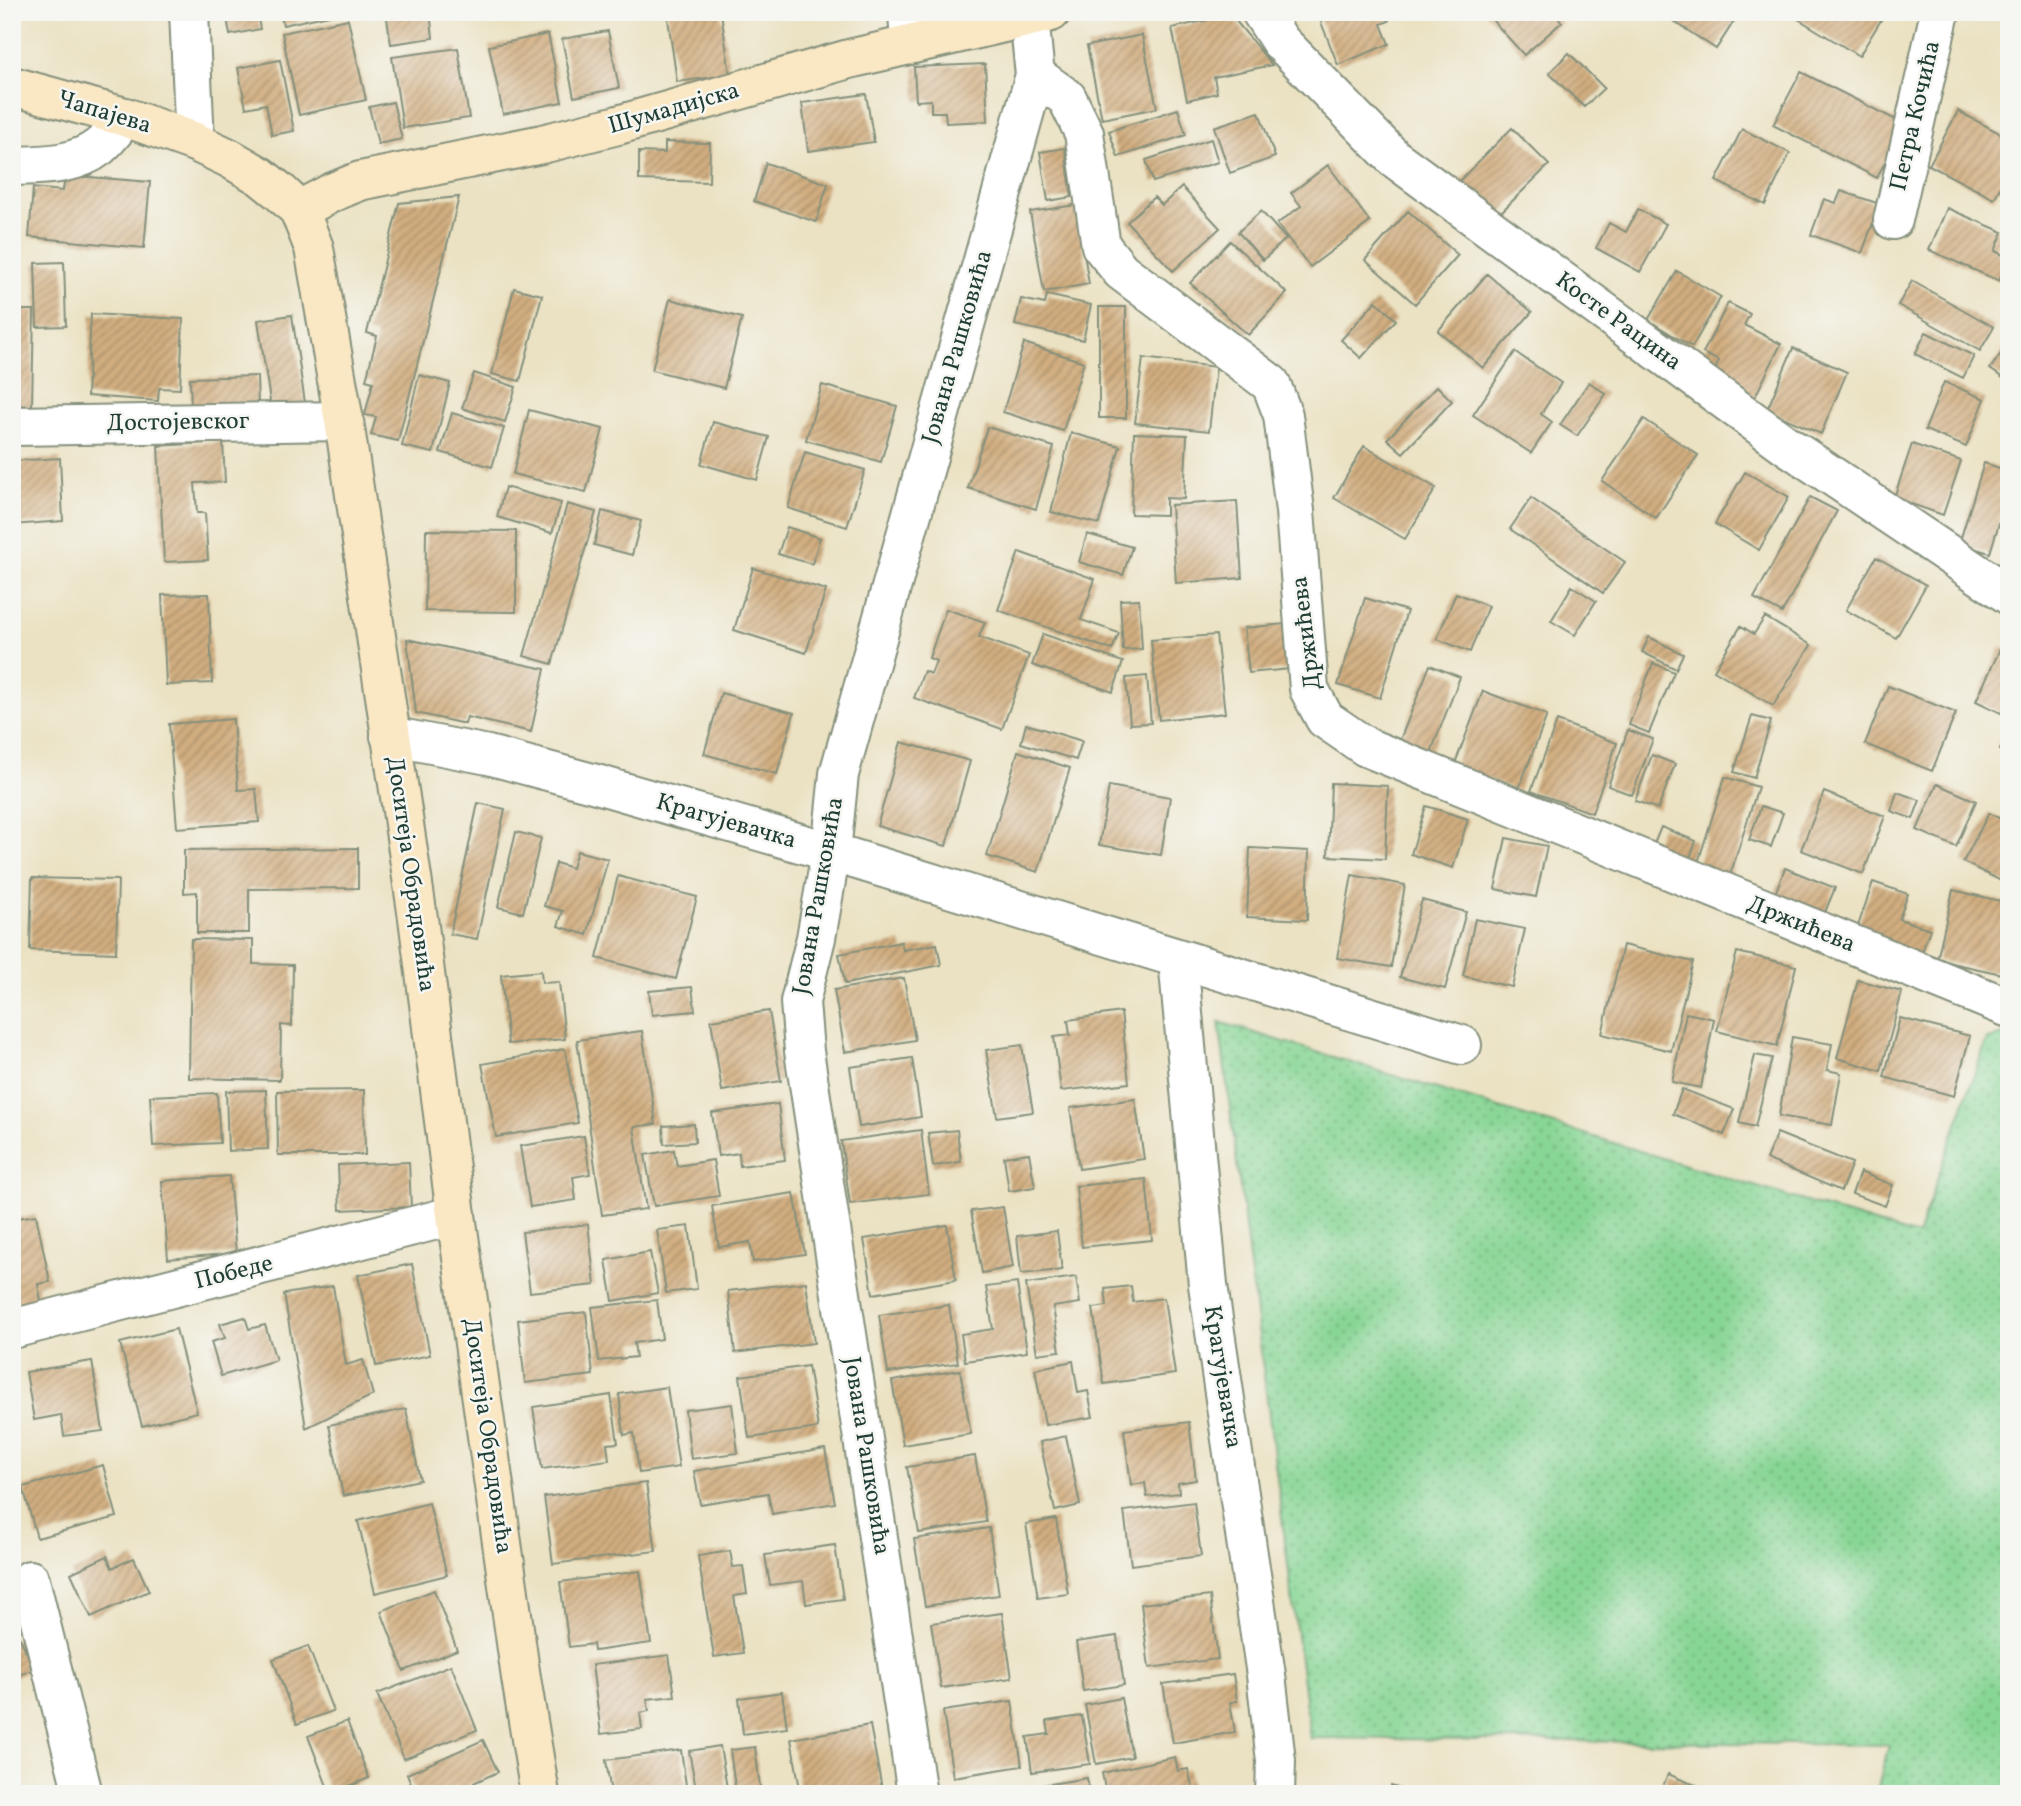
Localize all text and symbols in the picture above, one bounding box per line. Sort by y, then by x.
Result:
street label: Петра Кочића [1882,37,1950,195]
street label: Шумадијска [604,74,744,144]
street label: Чапајева [53,83,155,143]
street label: Јована Рашковића [914,246,1002,448]
street label: Косте Рацина [1548,264,1688,380]
street label: Достојевског [106,405,250,441]
street label: Држићева [1283,574,1331,692]
street label: Доситеја Обрадовића [377,754,443,994]
street label: Крагујевачка [652,786,800,858]
street label: Јована Рашковића [785,794,853,998]
street label: Држићева [1742,888,1860,962]
street label: Победе [191,1247,277,1299]
street label: Крагујевачка [1194,1303,1250,1451]
street label: Доситеја Обрадовића [454,1316,520,1556]
street label: Јована Рашковића [834,1354,898,1558]

